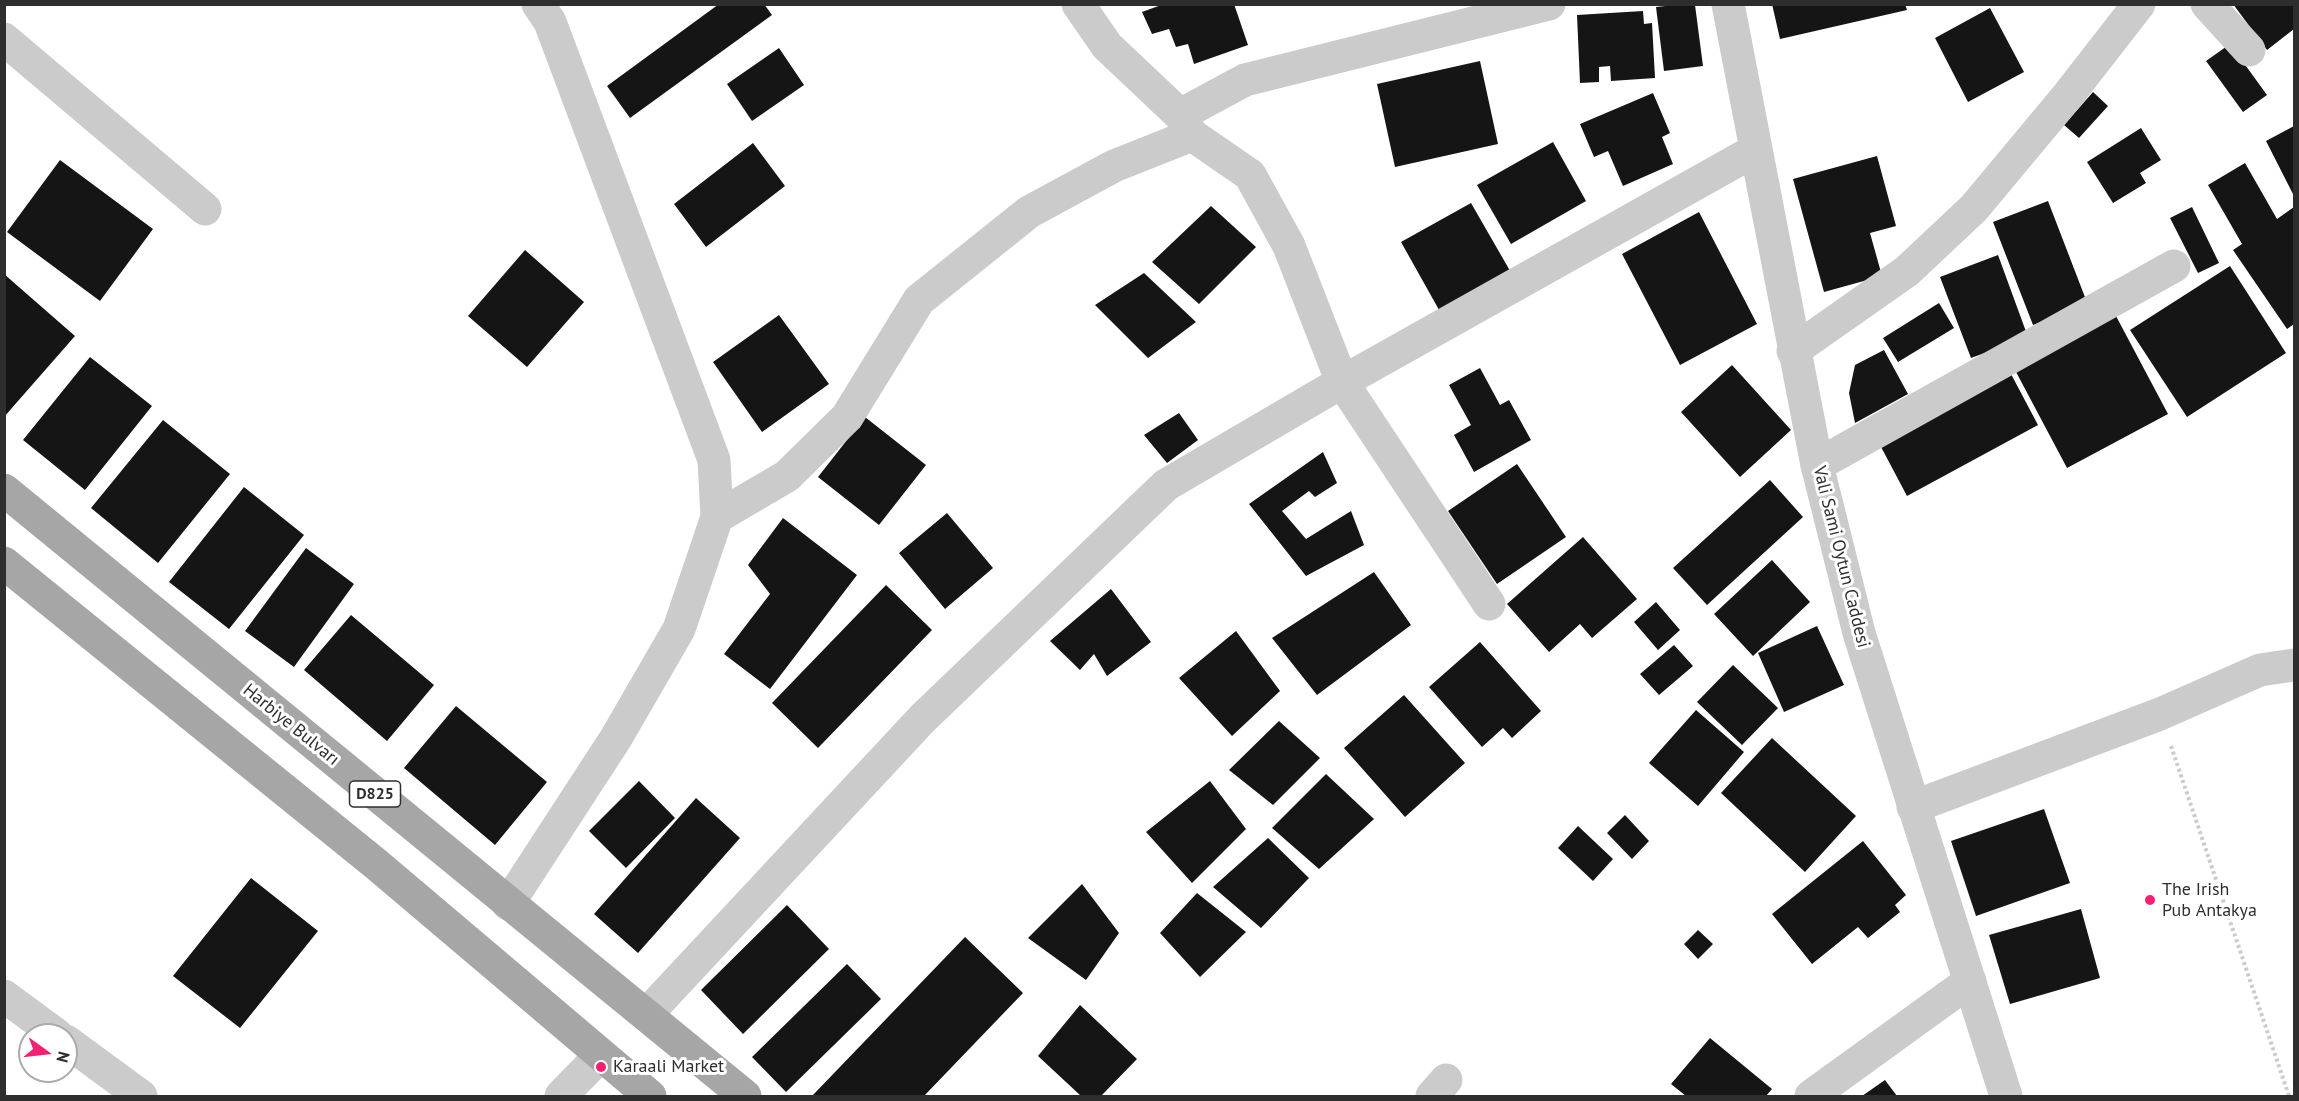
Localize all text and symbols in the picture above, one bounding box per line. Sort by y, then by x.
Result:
street label: Vali Sami Oytun Caddesi [1808,464,1874,650]
street label: Harbiye Bulvarı [238,680,344,770]
road number: D825 [350,781,400,807]
place label: The Irish Pub Antakya [2162,879,2257,922]
marker: The Irish Pub Antakya [2143,893,2157,907]
north arrow [18,1023,78,1083]
text: N [52,1049,74,1065]
place label: Karaali Market [613,1056,724,1078]
marker: Karaali Market [594,1060,608,1074]

